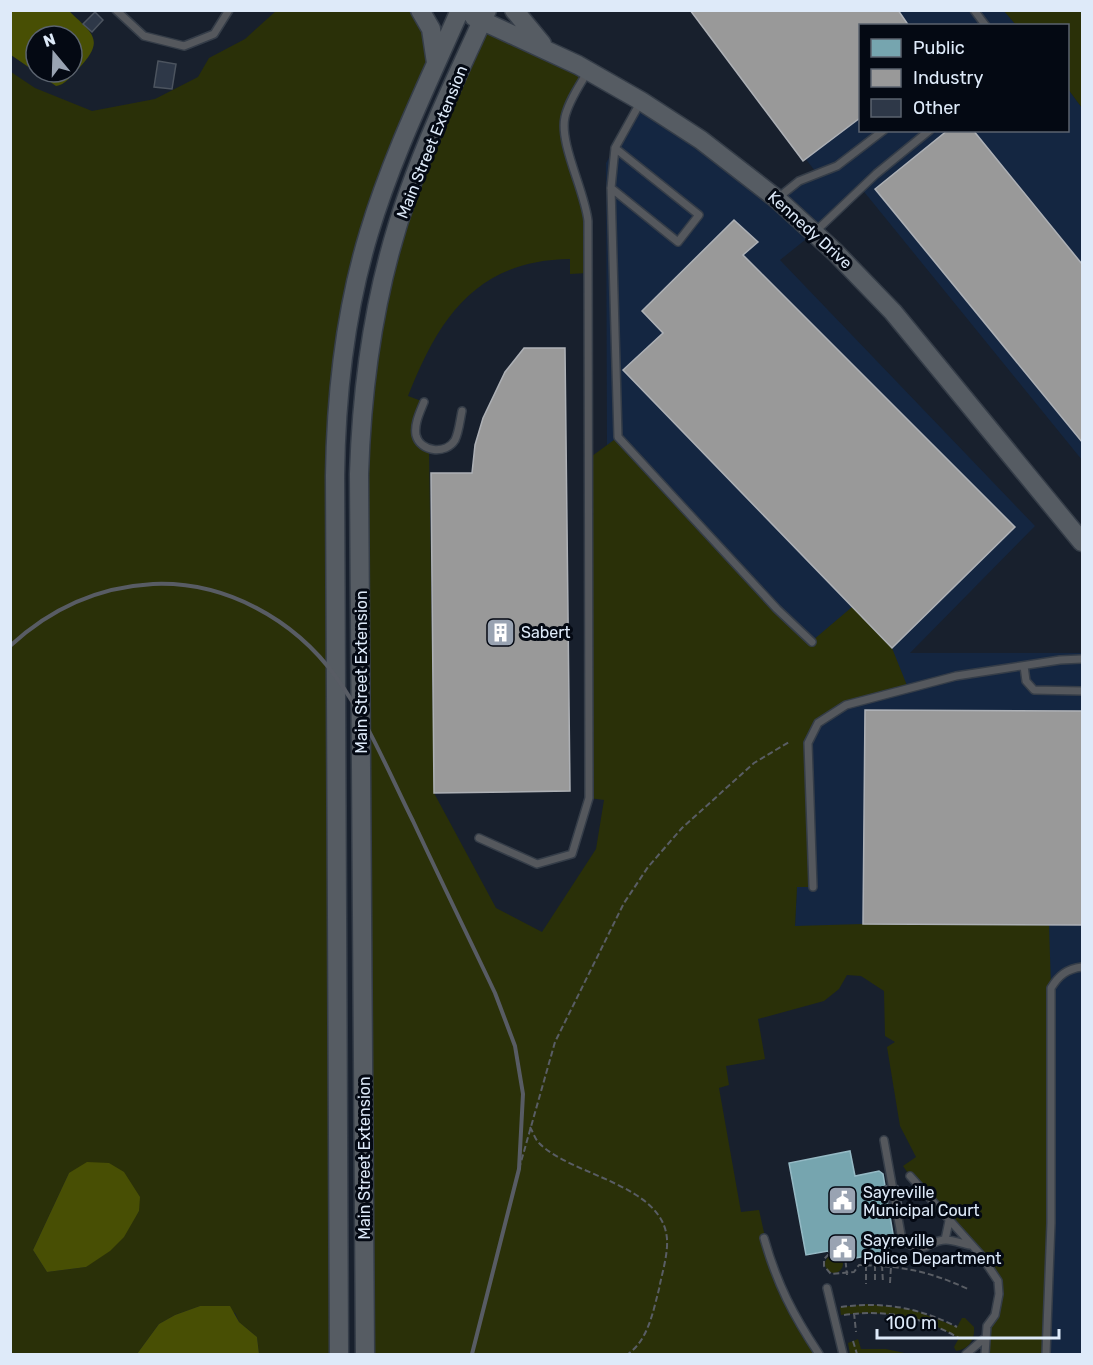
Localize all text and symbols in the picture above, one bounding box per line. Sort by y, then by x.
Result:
north arrow [24,24,84,84]
legend [859,24,1069,132]
text: N [41,29,58,51]
text: Public [913,37,965,59]
street label: Main Street Extension [393,63,471,221]
text: Industry [913,67,983,89]
text: Other [913,97,960,119]
street label: Kennedy Drive [764,187,856,273]
street label: Main Street Extension [352,590,371,754]
building icon: Sabert [484,616,516,648]
place label: Sabert [521,623,571,642]
street label: Main Street Extension [355,1076,374,1240]
place label: Sayreville Municipal Court [863,1183,980,1220]
public building icon: Sayreville Municipal Court [826,1185,858,1217]
place label: Sayreville Police Department [863,1231,1002,1268]
public building icon: Sayreville Police Department [826,1233,858,1265]
scale bar [877,1302,1058,1340]
text: 100 m [886,1312,937,1334]

